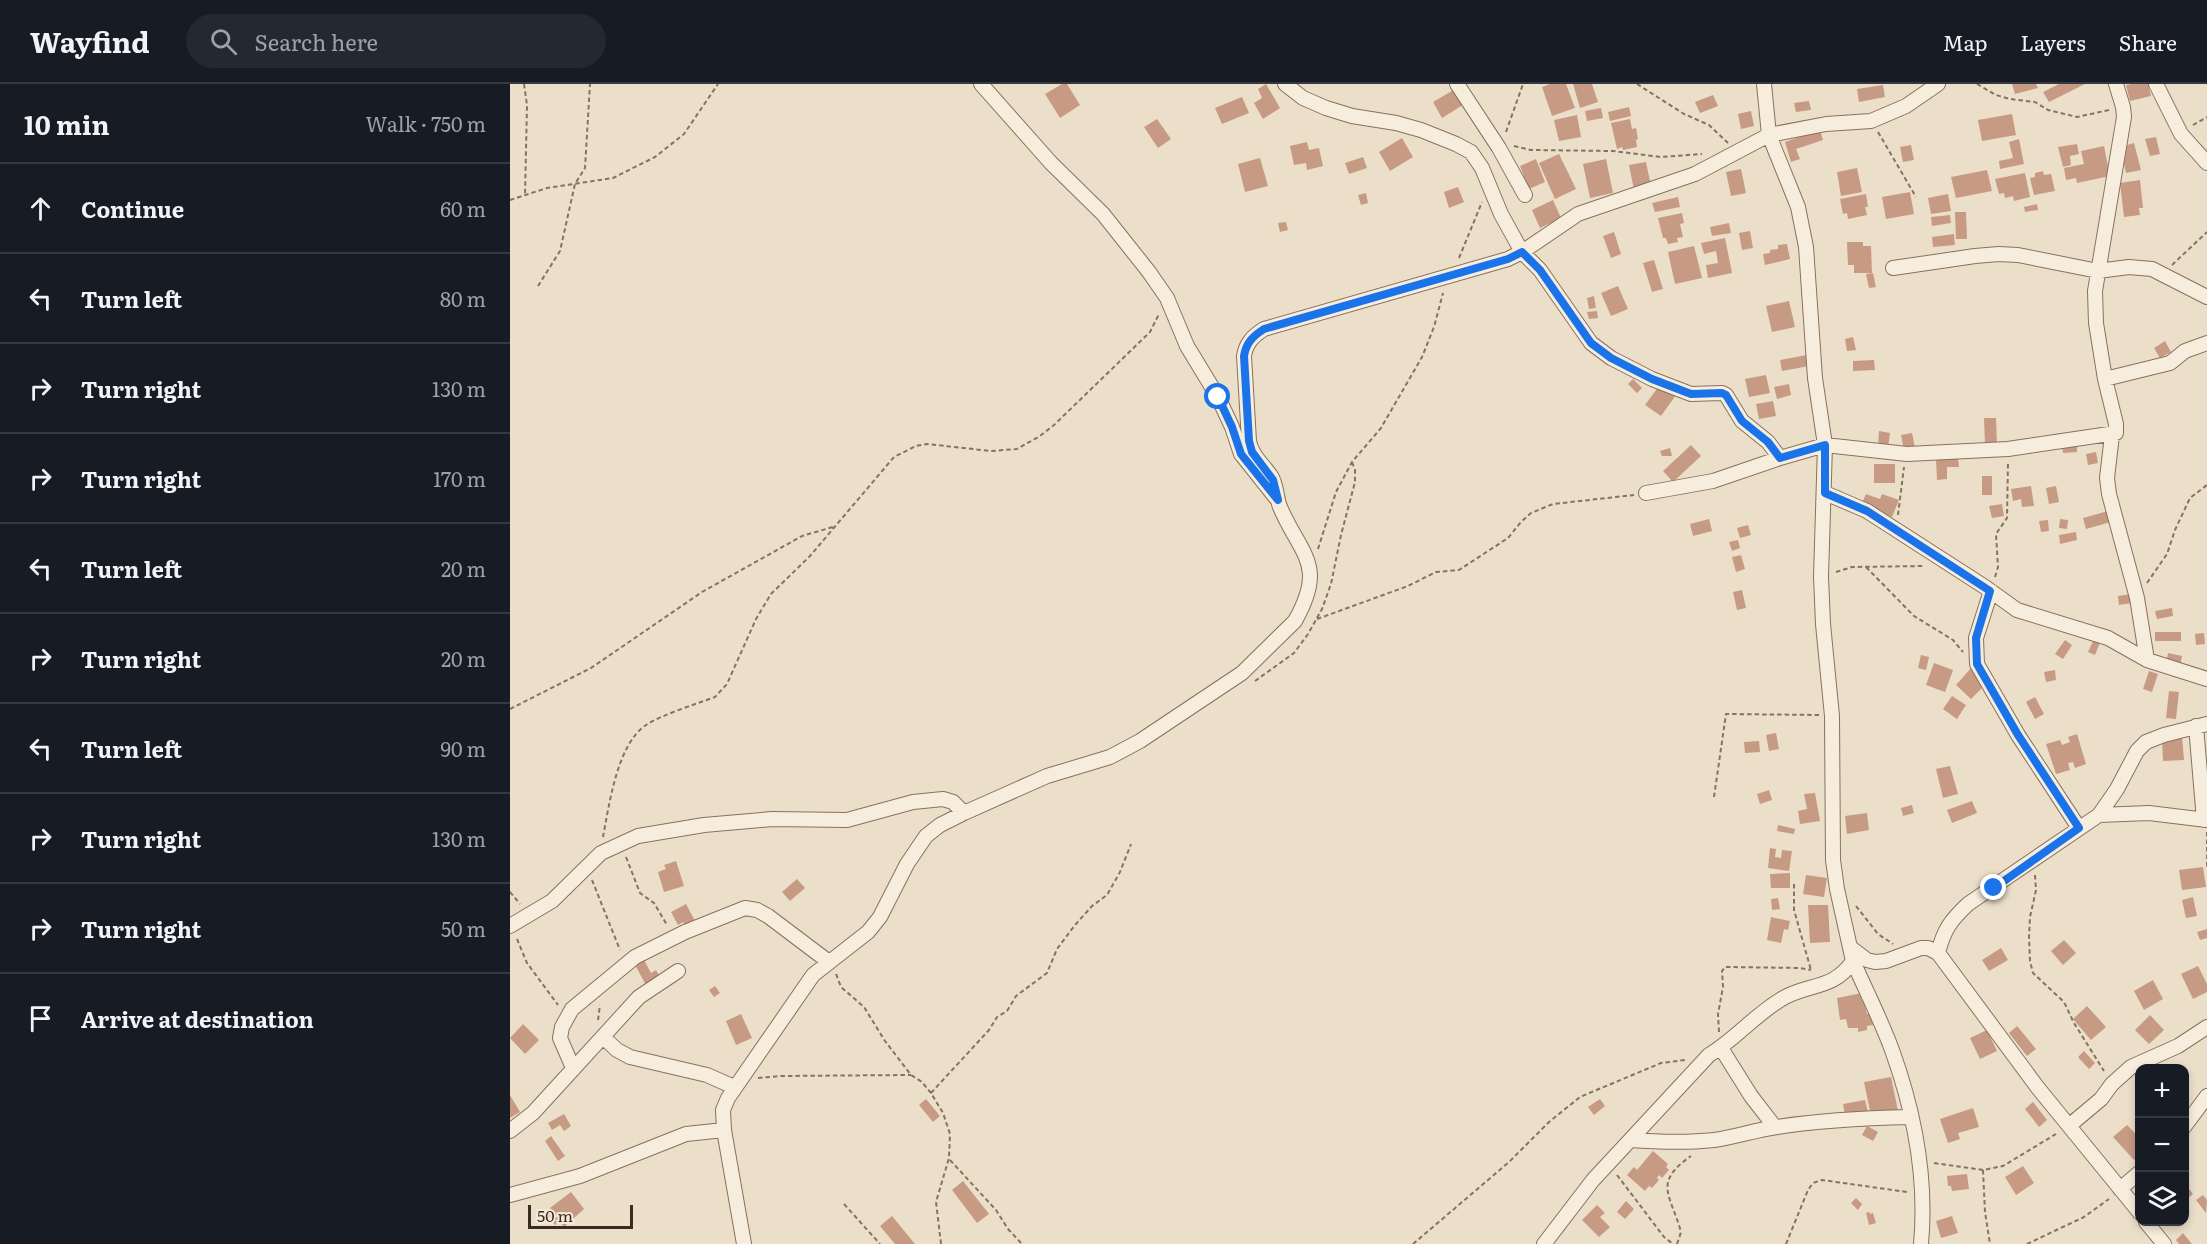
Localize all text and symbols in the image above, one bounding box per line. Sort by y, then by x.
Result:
search box [186,14,606,68]
text: Wayfind [30,20,150,62]
icon: search [207,25,240,58]
text: Search here [255,25,378,58]
text: Map [1943,26,1988,57]
text: Layers [2021,26,2086,57]
text: Share [2119,26,2177,57]
text: 10 min [24,104,109,143]
text: Walk · 750 m [365,108,486,138]
icon: ahead [24,192,57,225]
text: Continue [81,192,184,225]
text: 60 m [440,193,486,223]
icon: left [24,282,57,315]
text: Turn left [81,282,182,315]
text: 80 m [440,283,486,313]
icon: right [24,372,57,405]
text: Turn right [81,372,201,405]
text: 130 m [432,373,486,403]
route start [1204,383,1230,409]
icon: right [24,462,57,495]
text: Turn right [81,462,201,495]
text: 170 m [433,463,486,493]
icon: left [24,552,57,585]
text: Turn left [81,552,182,585]
text: 20 m [441,553,486,583]
icon: right [24,642,57,675]
text: Turn right [81,642,201,675]
text: 20 m [441,643,486,673]
icon: left [24,732,57,765]
text: Turn left [81,732,182,765]
text: 90 m [441,733,486,763]
icon: right [24,822,57,855]
text: Turn right [81,822,201,855]
text: 130 m [432,823,486,853]
route end [1980,874,2006,900]
icon: right [24,912,57,945]
text: Turn right [81,912,201,945]
text: 50 m [441,913,486,943]
icon: arrive [24,1002,57,1035]
text: Arrive at destination [81,1002,314,1035]
map controls [2135,1064,2189,1226]
button: + [2135,1064,2189,1118]
button: − [2135,1118,2189,1172]
button: layers [2135,1172,2189,1226]
scale bar [528,1202,633,1230]
text: 50 m [537,1203,573,1227]

